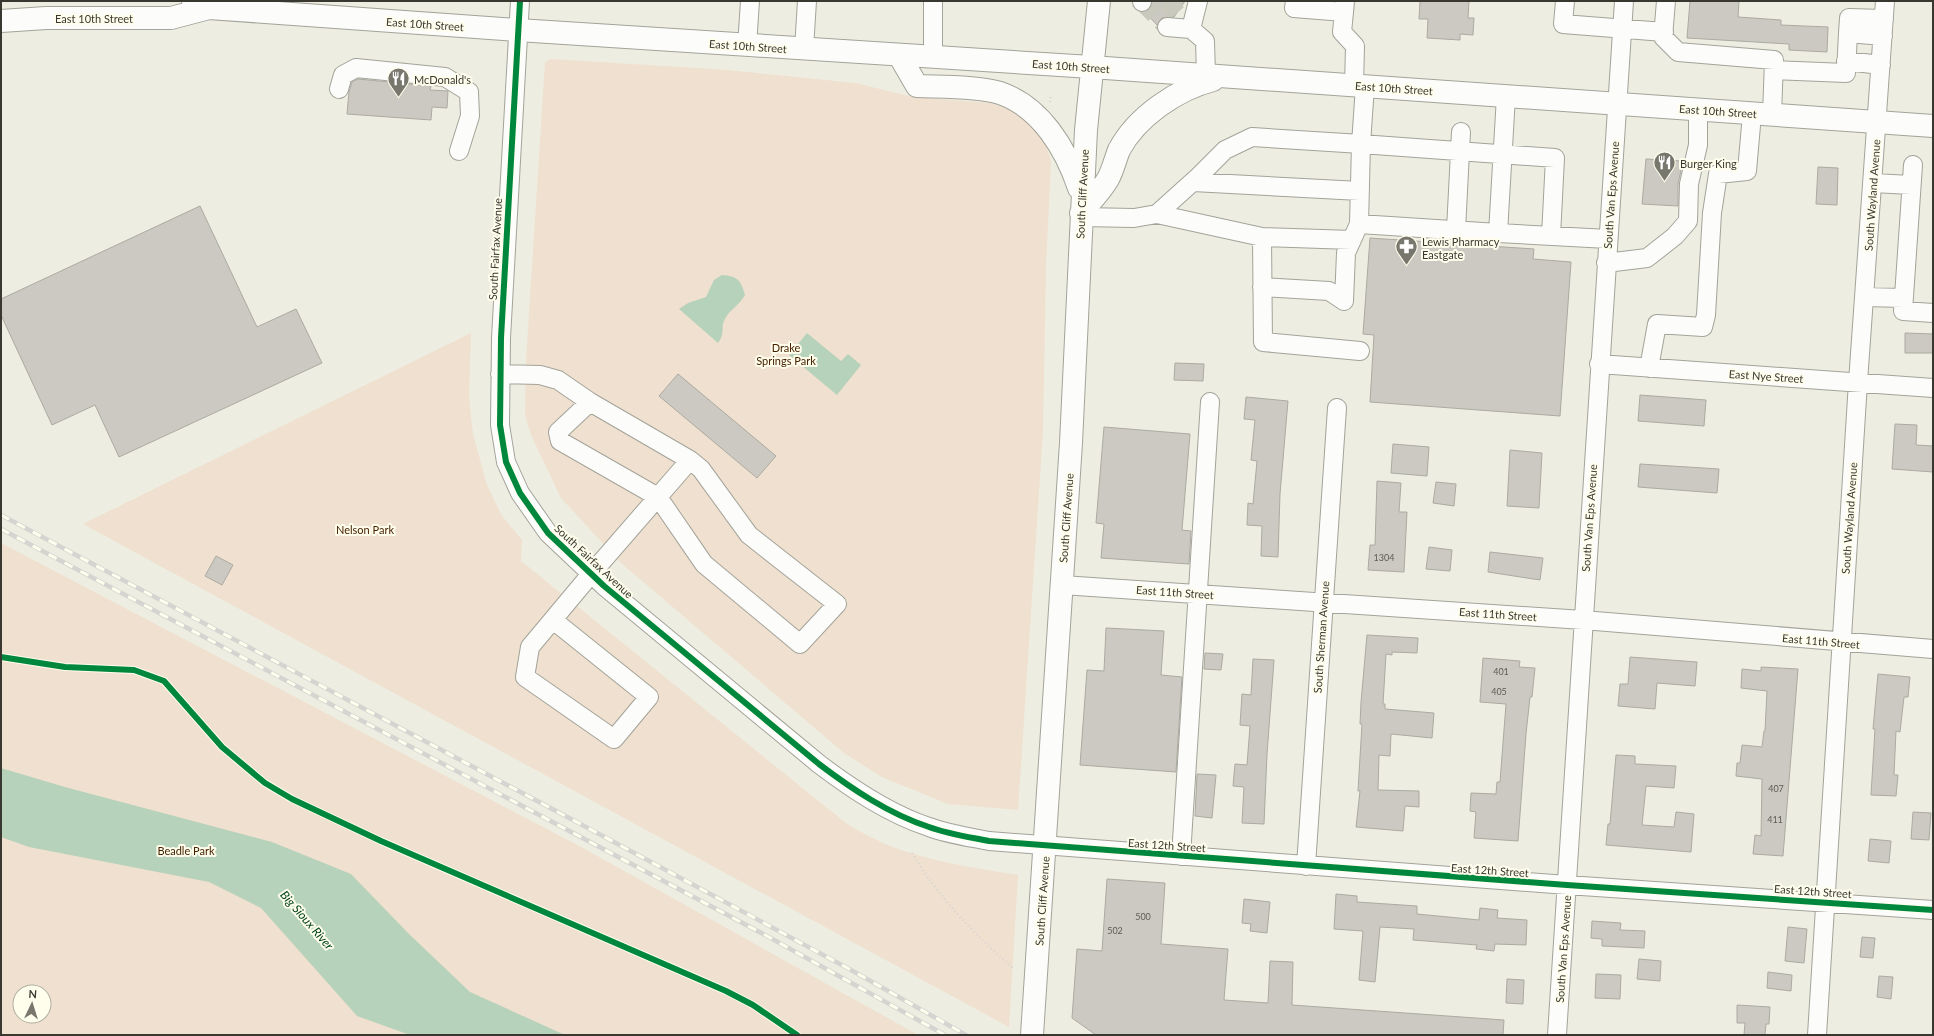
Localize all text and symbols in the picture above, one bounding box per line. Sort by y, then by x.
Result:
street label: East 10th Street [55,12,133,25]
street label: East 10th Street [386,15,464,33]
street label: East 10th Street [709,37,787,55]
street label: East 10th Street [1032,57,1110,75]
restaurant icon: McDonald's [385,66,411,99]
place label: McDonald's [414,73,471,86]
street label: East 10th Street [1355,79,1433,97]
street label: East 10th Street [1679,102,1757,120]
street label: South Wayland Avenue [1862,138,1882,251]
street label: South Van Eps Avenue [1601,141,1621,249]
street label: South Cliff Avenue [1073,149,1091,239]
restaurant icon: Burger King [1651,150,1677,183]
place label: Burger King [1680,157,1737,170]
street label: South Fairfax Avenue [486,197,504,300]
pharmacy icon: Lewis Pharmacy Eastgate [1393,234,1419,267]
place label: Lewis Pharmacy Eastgate [1422,235,1500,261]
park label: Drake Springs Park [756,341,816,367]
street label: East Nye Street [1728,367,1804,385]
street label: South Wayland Avenue [1839,461,1859,574]
street label: South Van Eps Avenue [1579,464,1599,572]
street label: South Cliff Avenue [1056,473,1076,563]
street label: South Fairfax Avenue [552,521,636,601]
park label: Nelson Park [336,523,394,536]
house number: 1304 [1374,552,1394,563]
street label: South Sherman Avenue [1311,580,1331,694]
street label: East 11th Street [1136,583,1214,601]
street label: East 11th Street [1459,605,1537,623]
street label: East 11th Street [1782,631,1860,651]
house number: 401 [1493,666,1509,677]
house number: 405 [1491,686,1507,697]
house number: 407 [1768,783,1784,794]
house number: 411 [1767,814,1783,825]
street label: East 12th Street [1128,836,1206,854]
park label: Beadle Park [157,844,215,857]
street label: South Cliff Avenue [1032,856,1052,946]
street label: East 12th Street [1451,861,1529,879]
street label: East 12th Street [1774,882,1852,900]
water label: Big Sioux River [277,887,337,953]
street label: South Van Eps Avenue [1553,895,1573,1003]
house number: 500 [1135,911,1151,922]
house number: 502 [1107,925,1123,936]
north arrow [12,984,52,1024]
text: N [28,987,37,1000]

